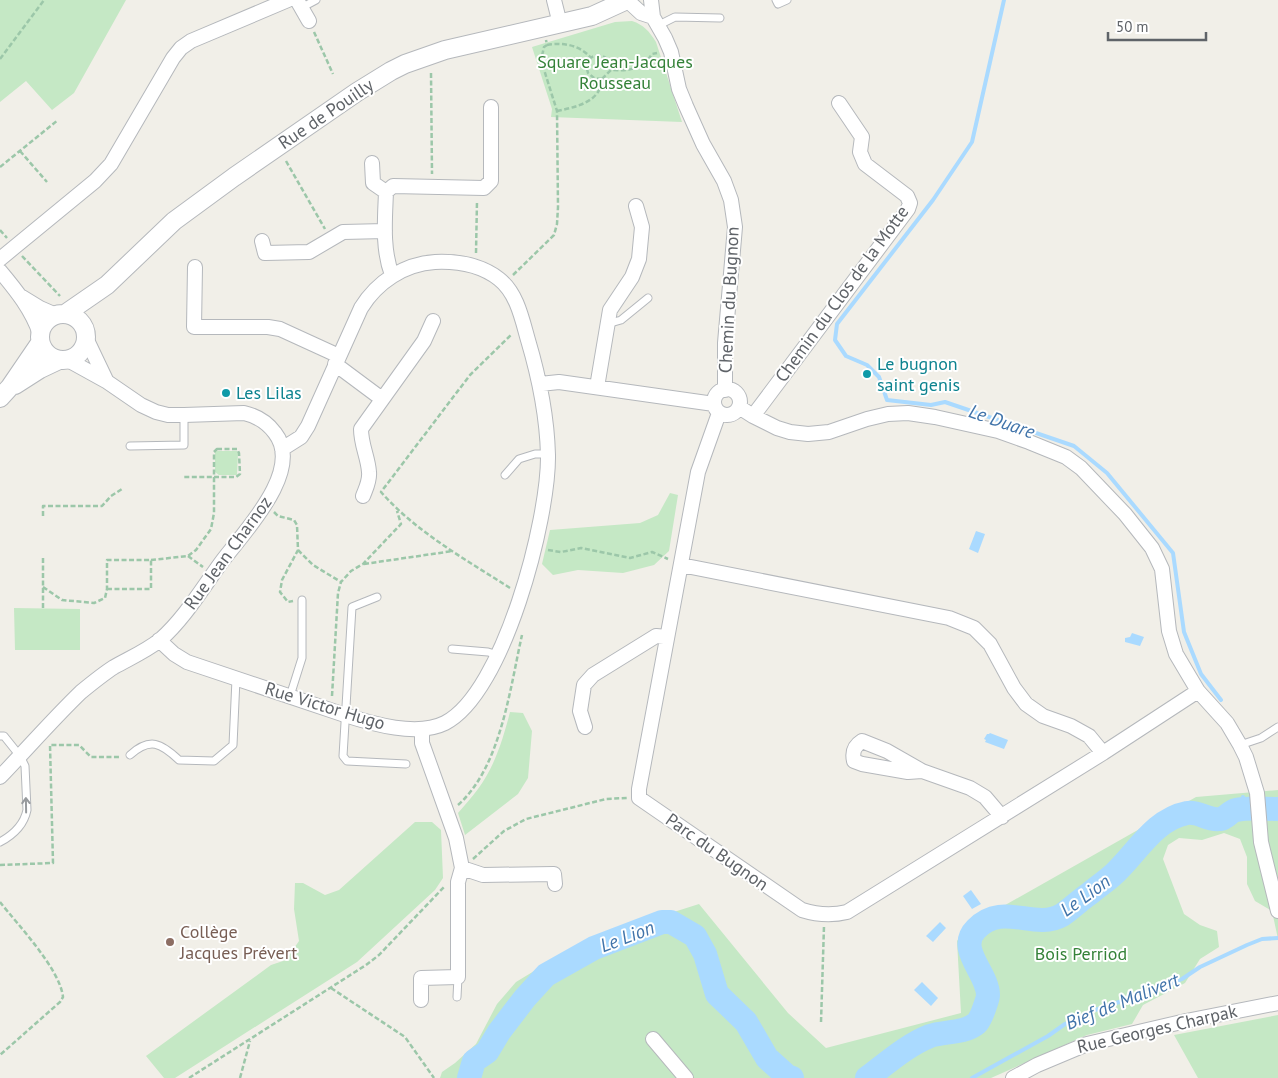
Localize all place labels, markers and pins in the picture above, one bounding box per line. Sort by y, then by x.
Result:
place label: Le bugnon saint genis [877,352,960,396]
marker: Le bugnon saint genis [861,368,873,380]
place label: Les Lilas [236,381,302,404]
marker: Les Lilas [220,387,232,399]
place label: Collège Jacques Prévert [179,920,297,964]
marker: Collège Jacques Prévert [164,936,176,948]

